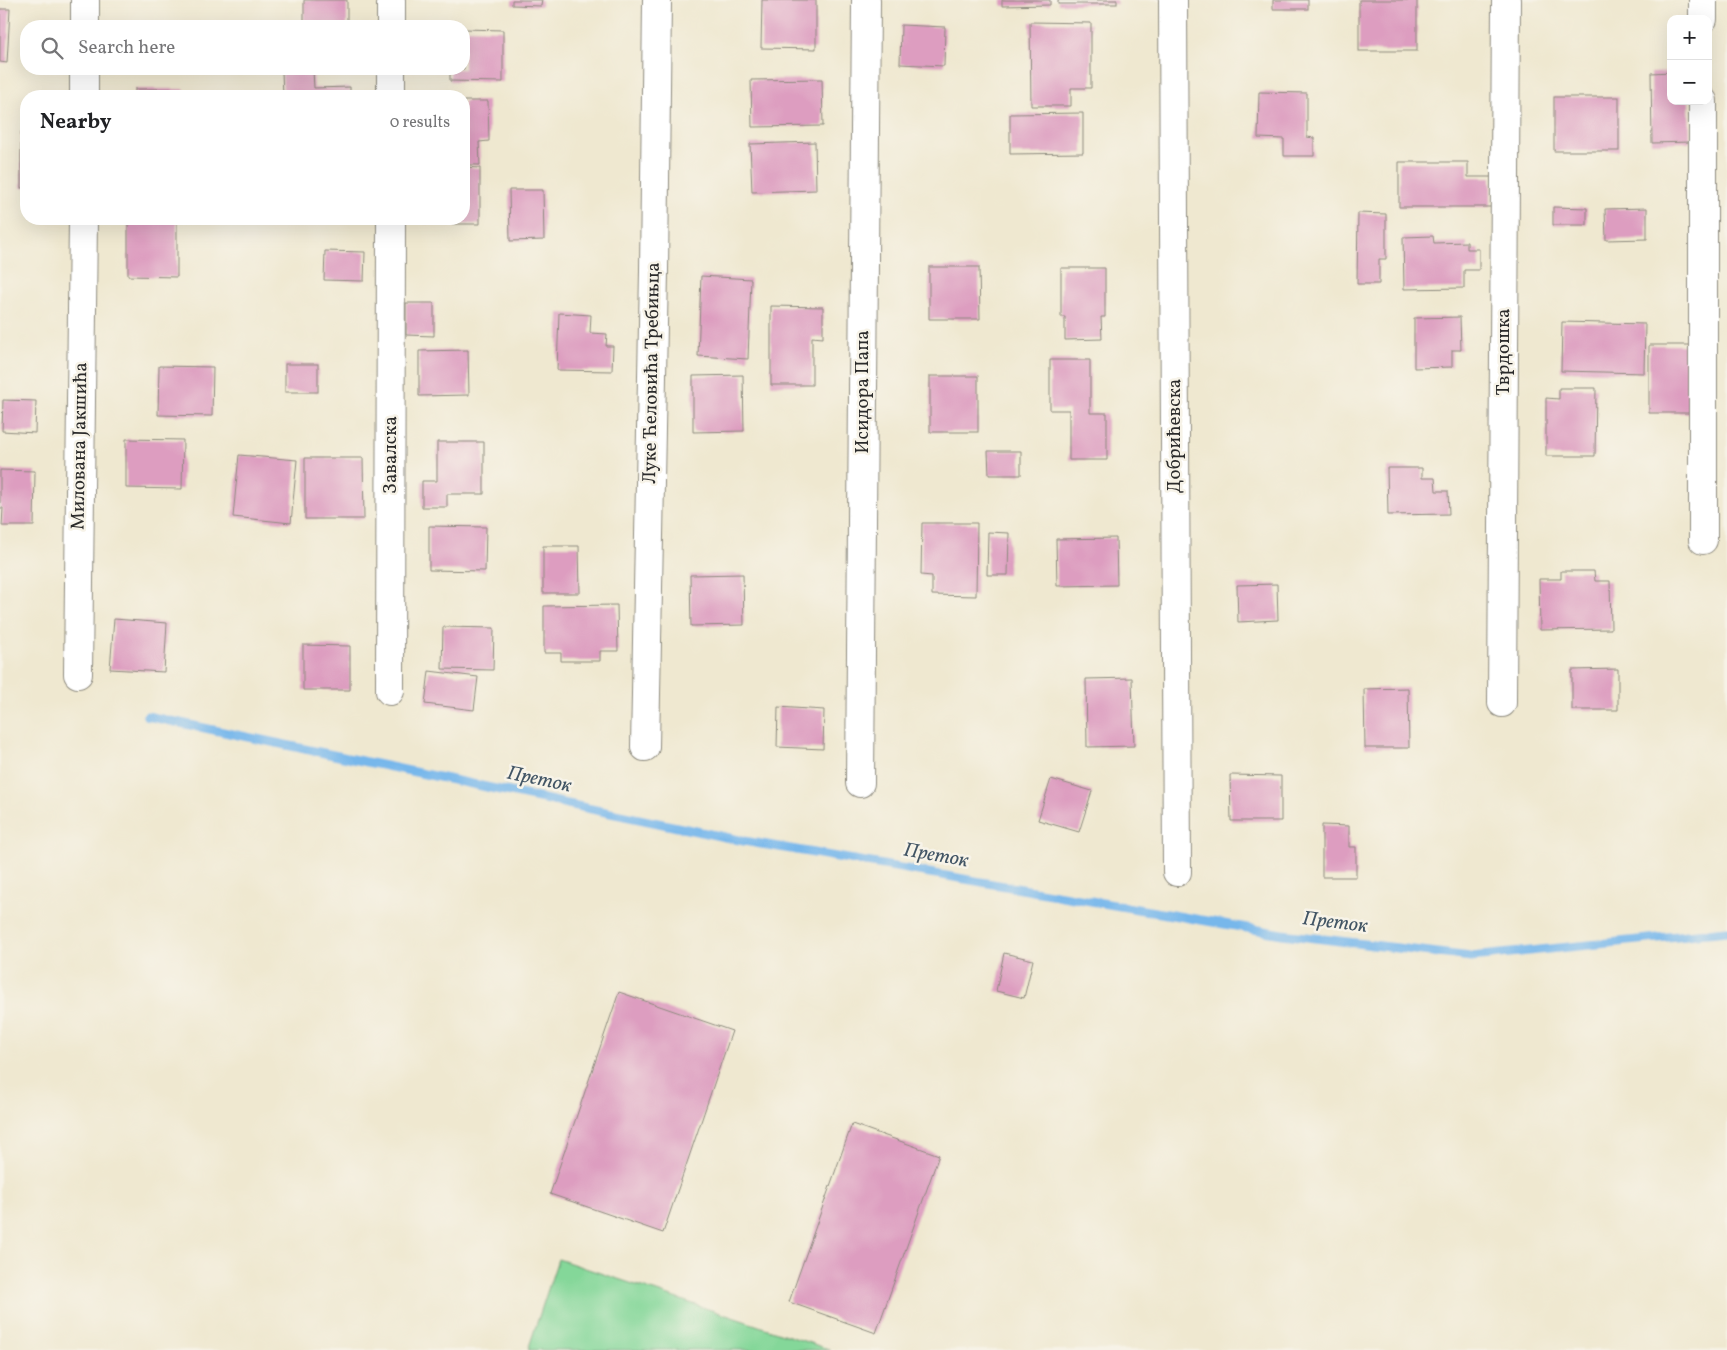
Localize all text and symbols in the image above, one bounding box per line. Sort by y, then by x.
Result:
map controls [1667,15,1712,105]
button: + [1667,15,1712,60]
search box [20,20,470,75]
icon: search [38,34,66,62]
text: Search here [78,35,175,61]
button: − [1667,60,1712,105]
text: Nearby [40,108,111,137]
text: 0 results [390,112,450,134]
street label: Луке Ћеловића Требињца [637,262,667,484]
street label: Тврдошка [1491,308,1517,396]
street label: Исидора Папа [850,330,876,454]
street label: Милована Јакшића [66,362,94,530]
street label: Добрићевска [1162,379,1188,493]
street label: Завалска [378,416,404,494]
water label: Преток [504,760,574,801]
water label: Преток [902,837,971,876]
water label: Преток [1301,905,1370,941]

